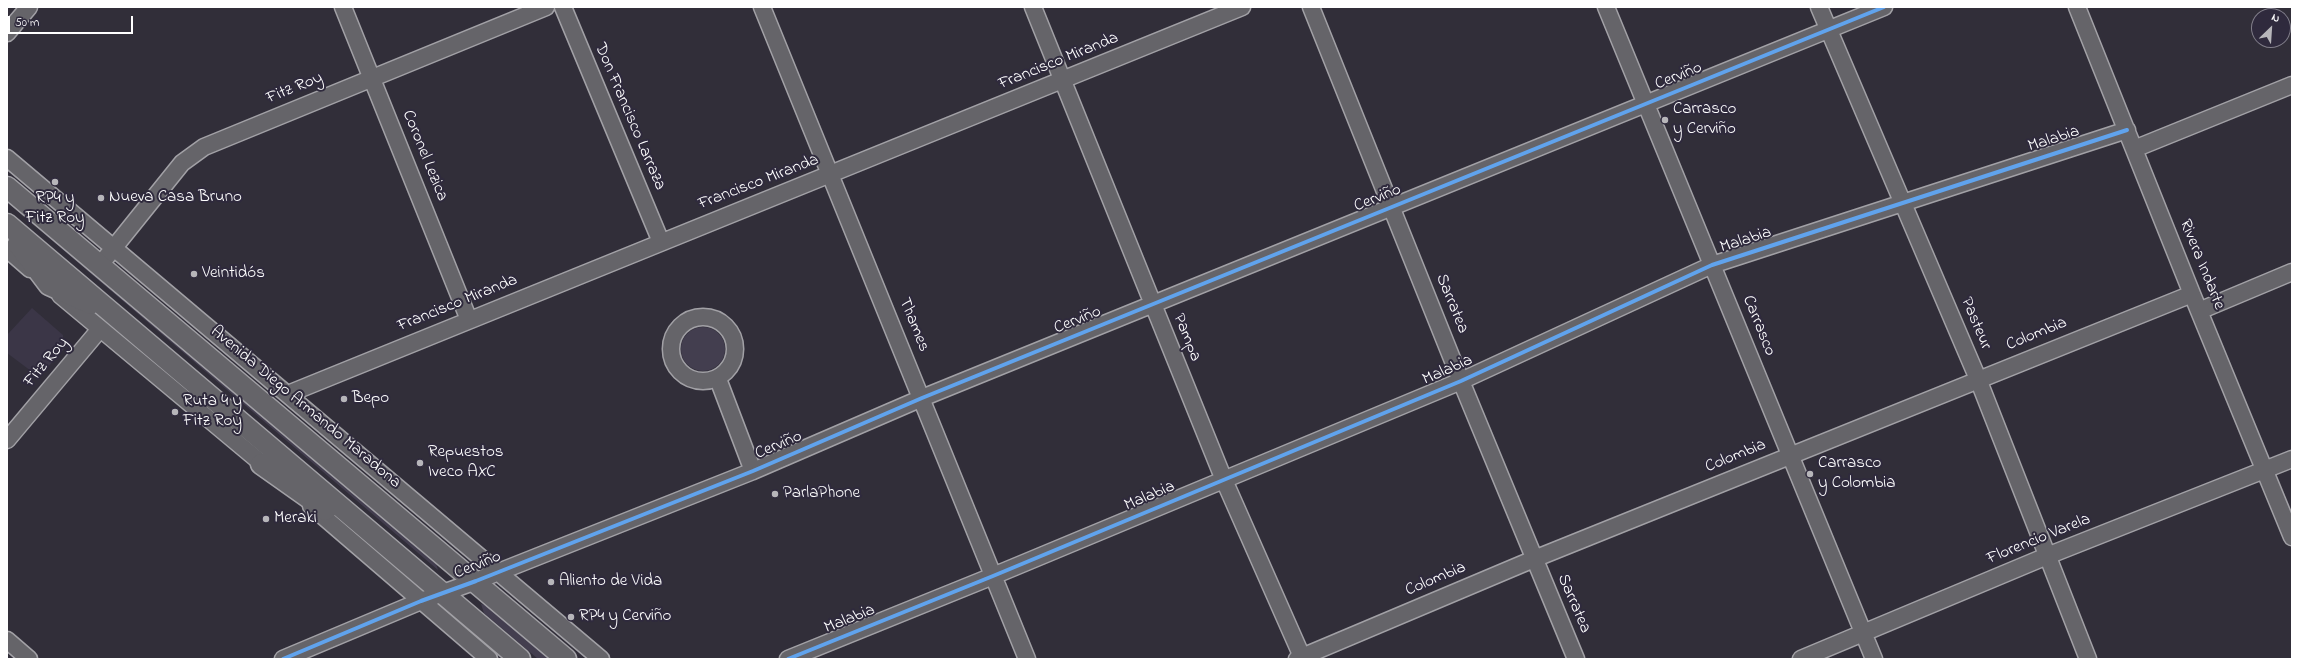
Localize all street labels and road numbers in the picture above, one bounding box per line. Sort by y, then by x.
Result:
street label: Francisco Miranda [996,29,1122,95]
street label: Don Francisco Larraza [589,40,669,194]
street label: Cerviño [1652,58,1706,96]
street label: Fitz Roy [264,69,326,109]
street label: Coronel Lezica [397,108,451,204]
street label: Malabia [2026,122,2082,158]
street label: Francisco Miranda [696,151,822,215]
street label: Cerviño [1351,180,1405,218]
street label: Rivera Indarte [2174,217,2228,313]
street label: Malabia [1718,223,1774,259]
street label: Francisco Miranda [395,271,521,337]
street label: Sarratea [1430,271,1472,337]
street label: Carrasco [1737,293,1779,359]
street label: Thames [893,295,933,355]
street label: Pasteur [1955,295,1995,353]
street label: Cerviño [1051,302,1105,340]
street label: Pampa [1167,311,1205,365]
street label: Colombia [2004,314,2070,356]
street label: Avenida Diego Armando Maradona [206,322,404,494]
street label: Fitz Roy [20,334,74,392]
street label: Malabia [1420,351,1476,391]
street label: Cerviño [752,427,806,465]
street label: Colombia [1703,436,1769,478]
street label: Malabia [1122,477,1178,517]
street label: Florencio Varela [1984,510,2094,570]
street label: Cerviño [451,547,505,585]
street label: Colombia [1403,558,1469,602]
street label: Sarratea [1551,571,1595,637]
street label: Malabia [822,601,878,639]

